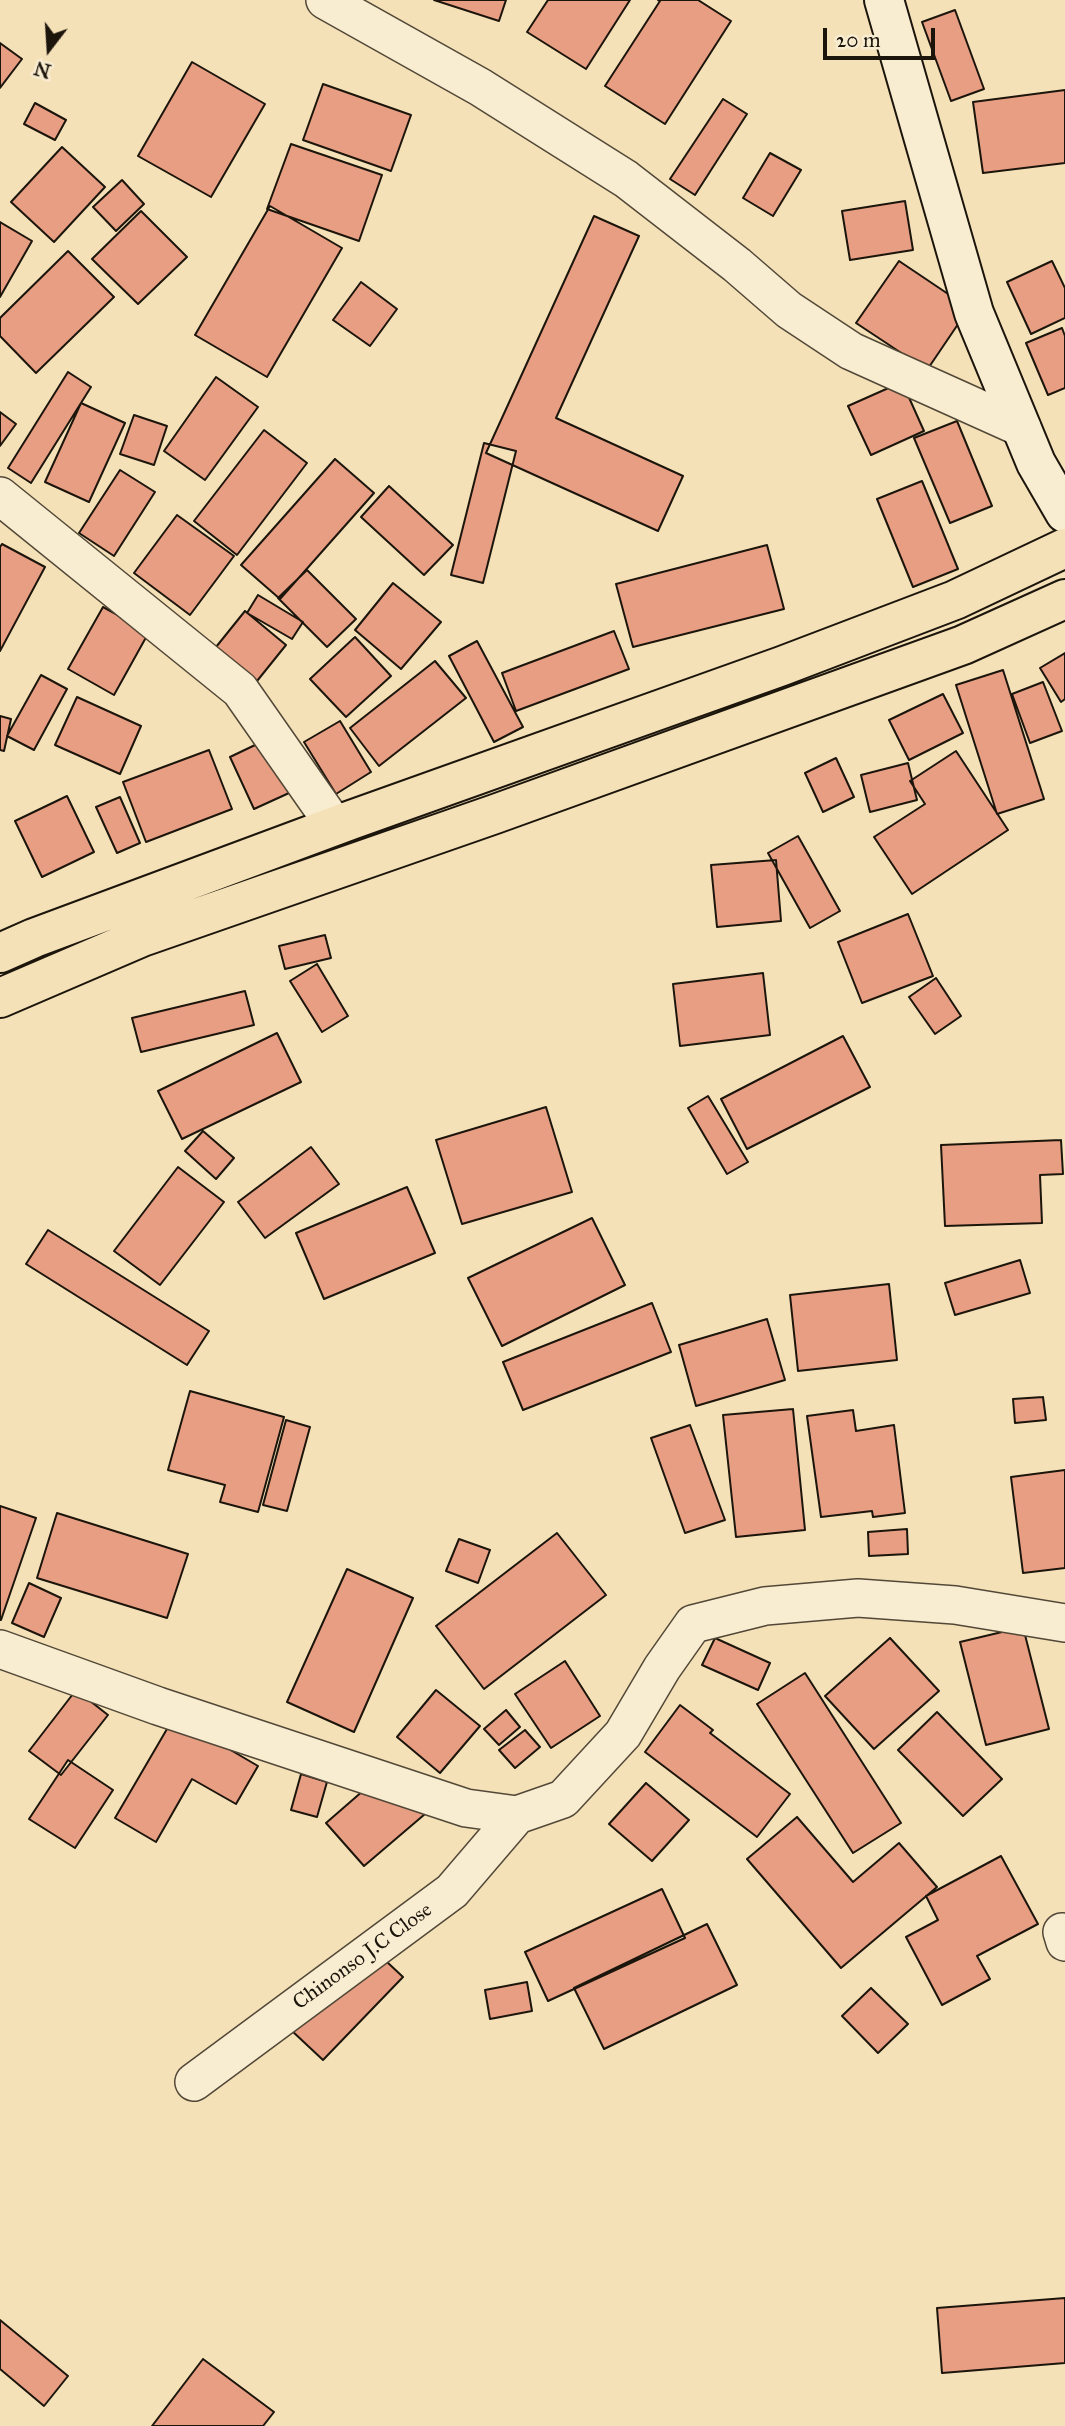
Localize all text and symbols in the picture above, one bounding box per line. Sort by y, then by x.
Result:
north arrow [14,14,84,84]
scale bar [827,14,939,58]
text: 20 m [836,27,881,53]
text: N [32,56,54,83]
street label: Chinonso J.C Close [288,1898,438,2016]

